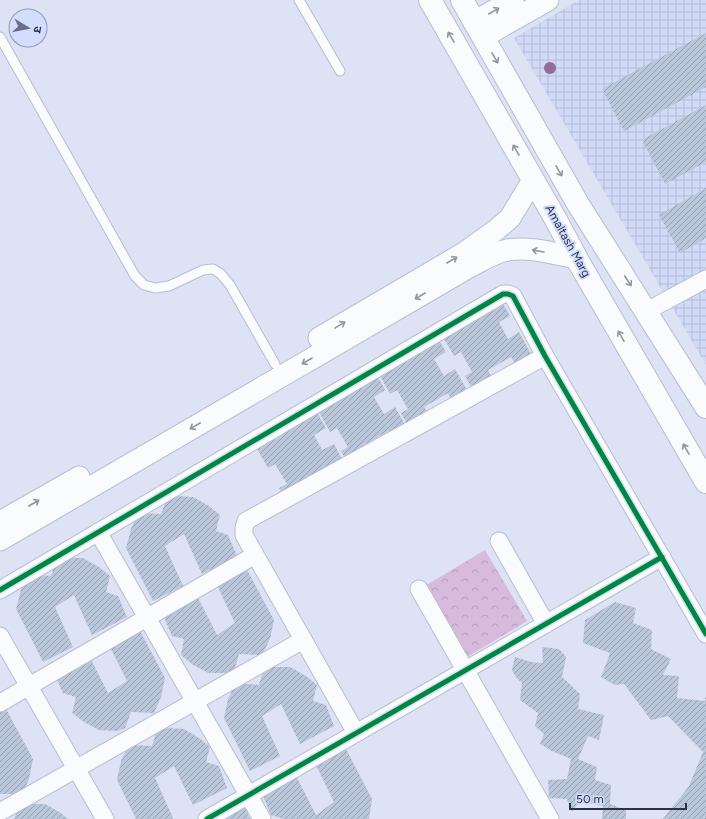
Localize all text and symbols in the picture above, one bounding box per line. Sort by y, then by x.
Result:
one-way arrow [488,7,500,15]
north arrow [8,8,48,48]
text: उ [30,25,44,35]
one-way arrow [446,31,454,43]
one-way arrow [491,52,499,64]
one-way arrow [511,144,519,156]
one-way arrow [556,165,564,177]
street label: Amaltash Marg [542,202,594,280]
one-way arrow [532,247,545,255]
one-way arrow [446,255,458,263]
one-way arrow [624,276,632,287]
one-way arrow [415,292,426,300]
one-way arrow [334,321,346,329]
one-way arrow [617,330,625,342]
one-way arrow [301,358,313,366]
one-way arrow [189,423,201,431]
one-way arrow [682,443,690,455]
one-way arrow [28,498,40,506]
scale bar [570,785,686,811]
text: 50 m [576,792,604,806]

